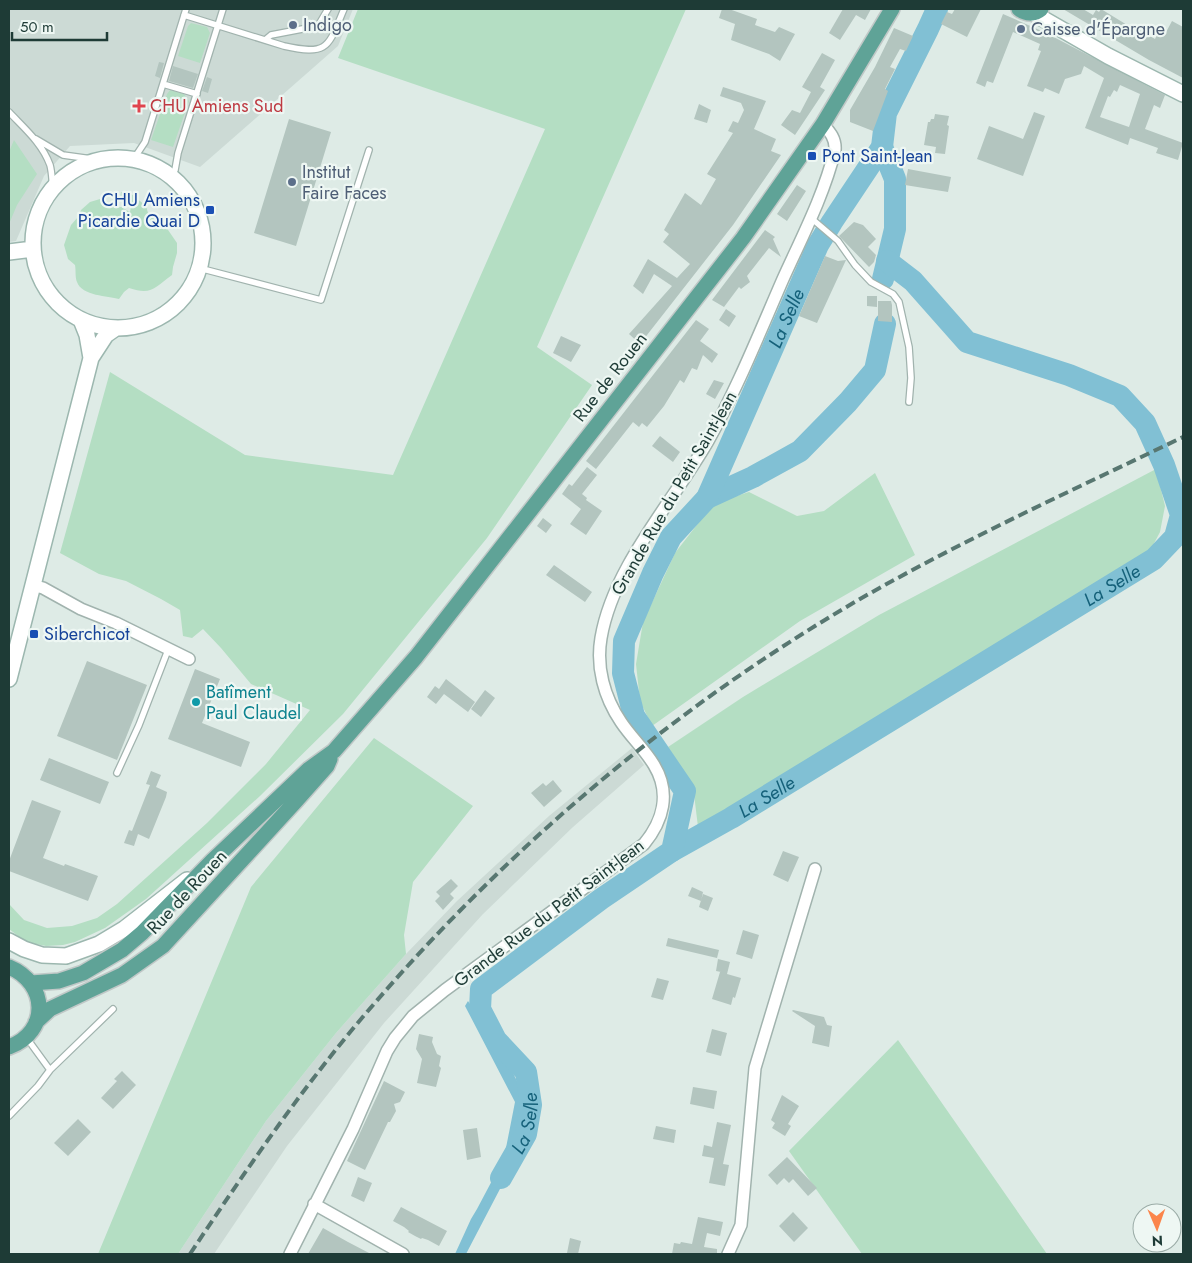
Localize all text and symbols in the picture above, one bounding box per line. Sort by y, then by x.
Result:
scale bar [12,10,108,42]
place label: Indigo [303,12,352,38]
text: 50 m [20,16,54,38]
place label: Caisse d'Épargne [1031,16,1165,42]
marker: Indigo [287,19,299,31]
marker: Caisse d'Épargne [1015,23,1027,35]
place label: CHU Amiens Sud [150,93,283,119]
marker: CHU Amiens Sud [132,99,146,113]
place label: Pont Saint-Jean [822,143,933,169]
marker: Pont Saint-Jean [806,150,818,162]
place label: Institut Faire Faces [302,159,387,206]
marker: Institut Faire Faces [286,176,298,188]
place label: CHU Amiens Picardie Quai D [78,187,200,234]
marker: CHU Amiens Picardie Quai D [204,204,216,216]
water label: La Selle [761,284,811,352]
street label: Rue de Rouen [567,327,653,427]
street label: Grande Rue du Petit Saint-Jean [605,386,743,600]
water label: La Selle [1078,557,1146,613]
place label: Siberchicot [44,621,130,647]
marker: Siberchicot [28,628,40,640]
place label: Batîment Paul Claudel [206,679,301,726]
marker: Batîment Paul Claudel [190,696,202,708]
water label: La Selle [733,769,801,825]
street label: Grande Rue du Petit Saint-Jean [448,833,650,993]
street label: Rue de Rouen [141,844,233,940]
water label: La Selle [504,1090,545,1159]
north arrow [1132,1203,1182,1253]
text: N [1152,1231,1163,1251]

